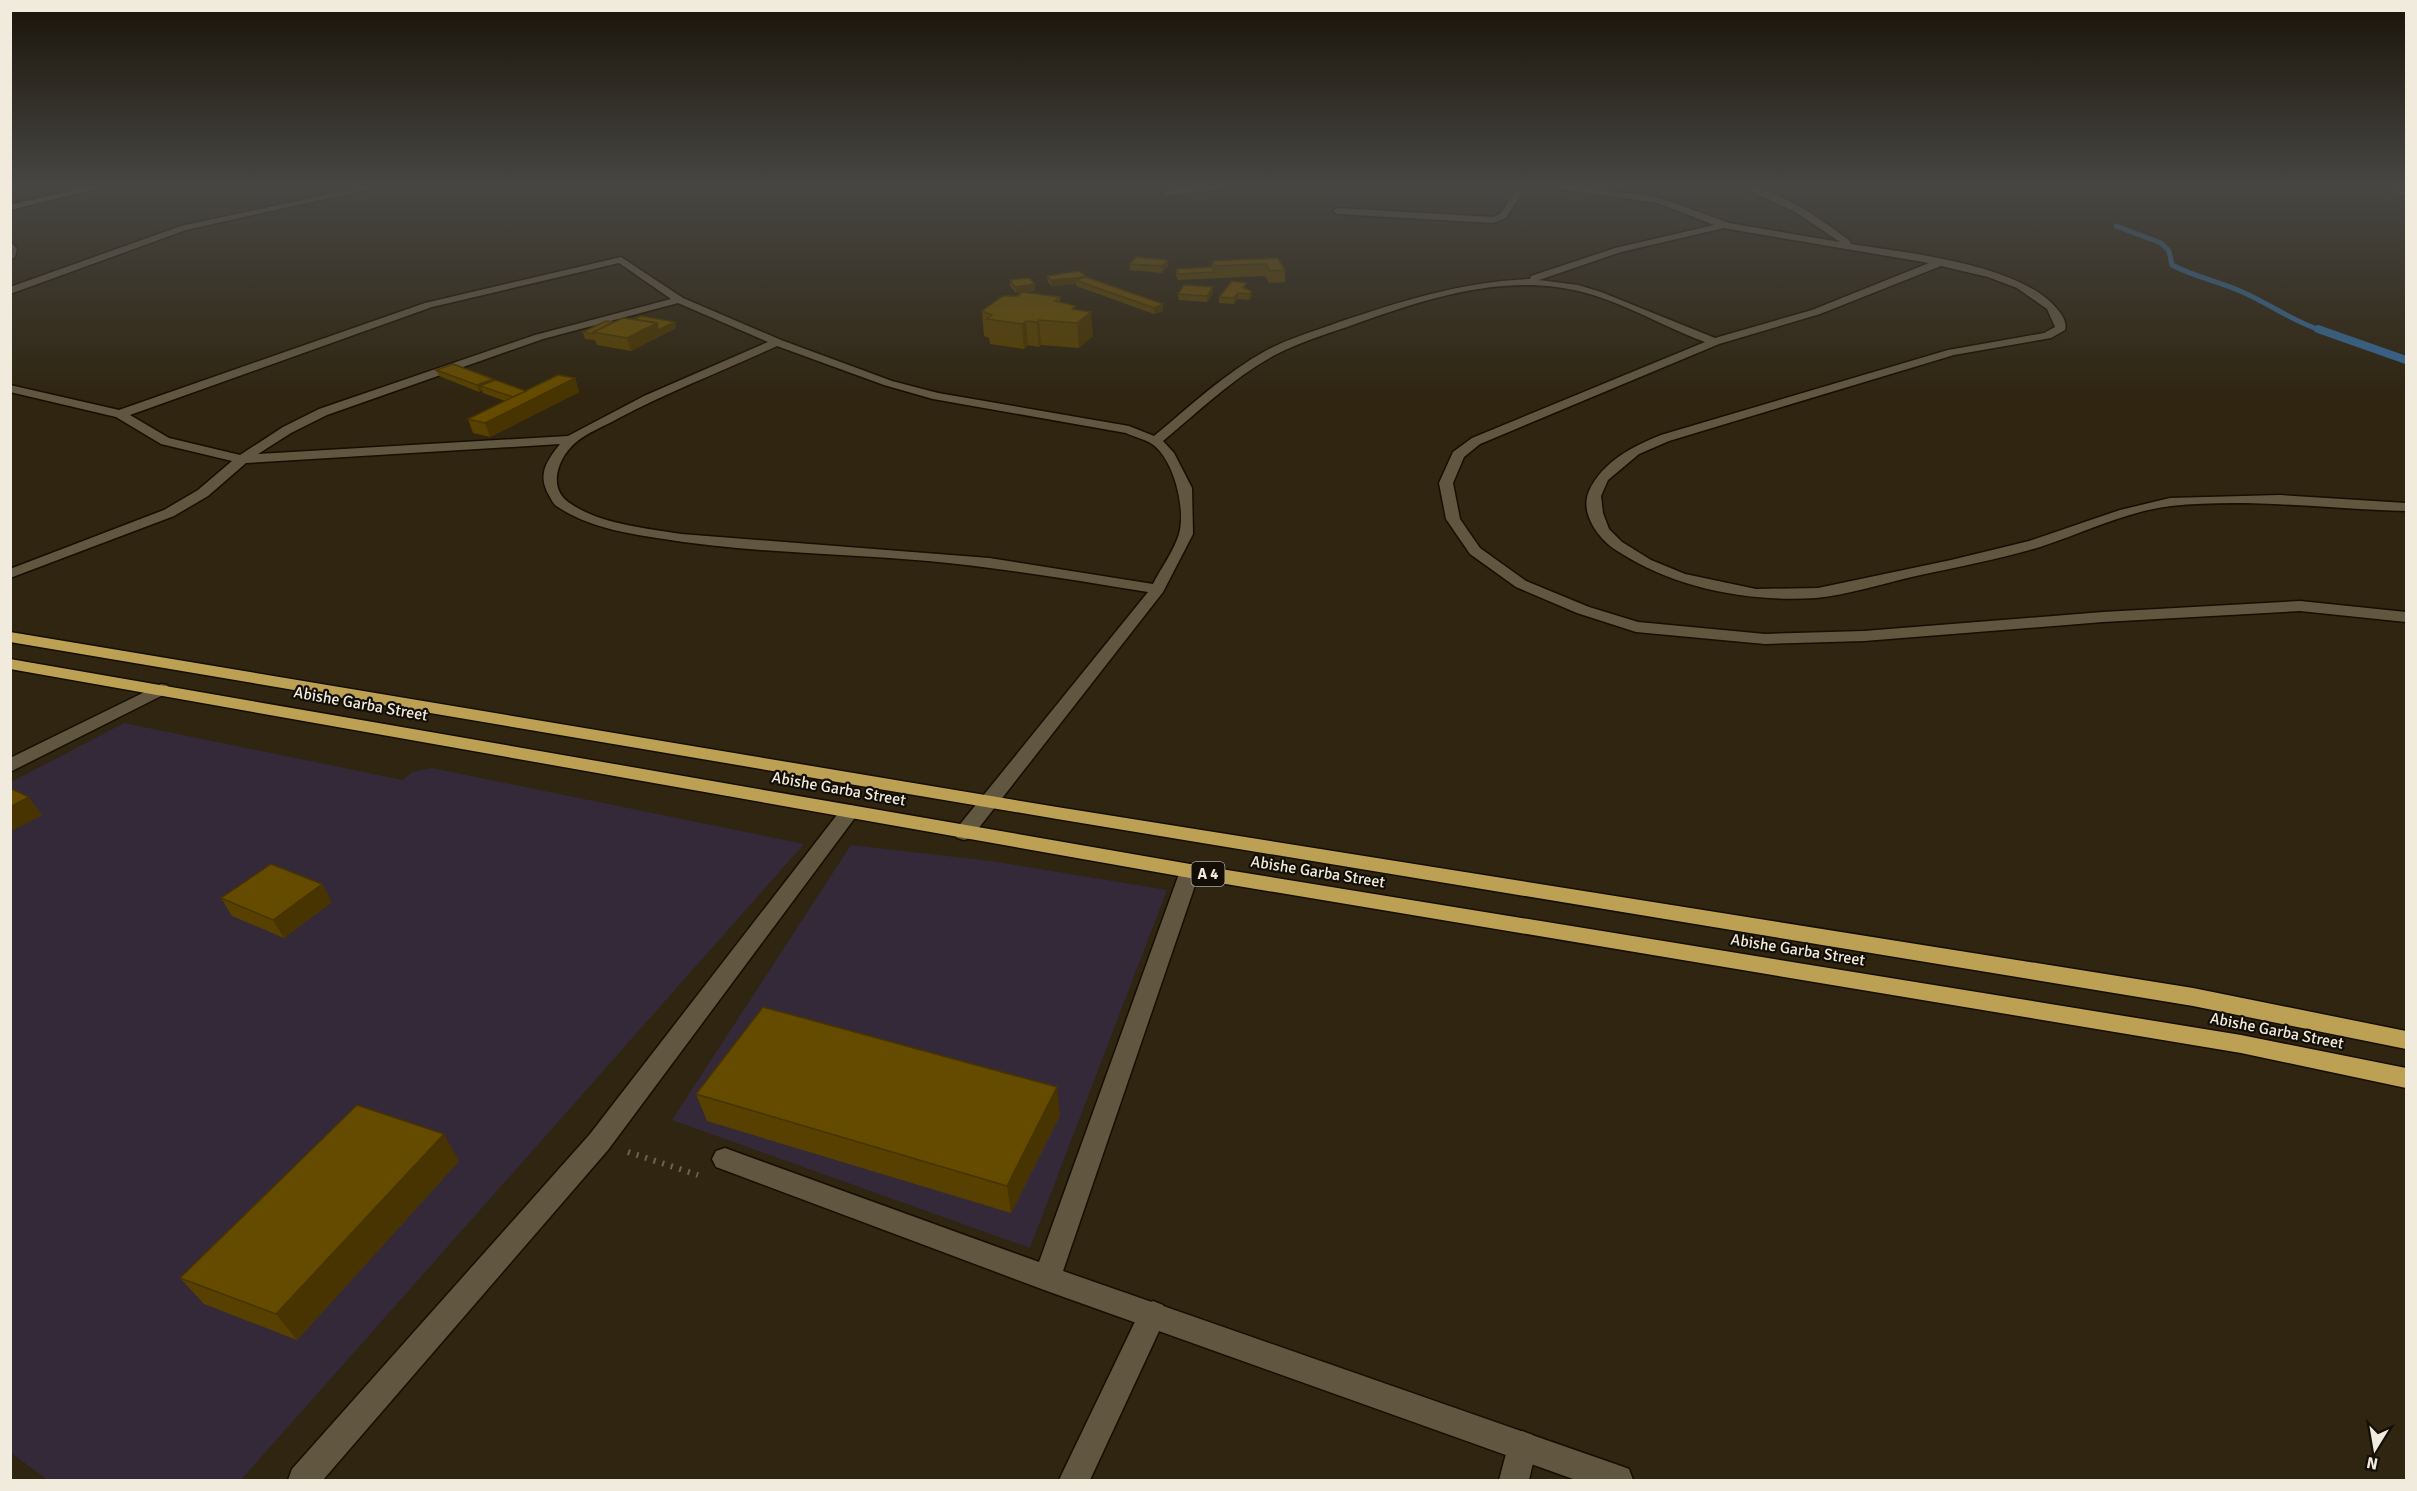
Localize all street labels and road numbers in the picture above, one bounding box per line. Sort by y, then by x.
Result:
street label: Abishe Garba Street [292,682,430,726]
street label: Abishe Garba Street [770,767,908,811]
street label: Abishe Garba Street [1249,851,1387,893]
road number: A 4 [1192,862,1224,886]
street label: Abishe Garba Street [1729,929,1867,971]
street label: Abishe Garba Street [2208,1008,2346,1054]

